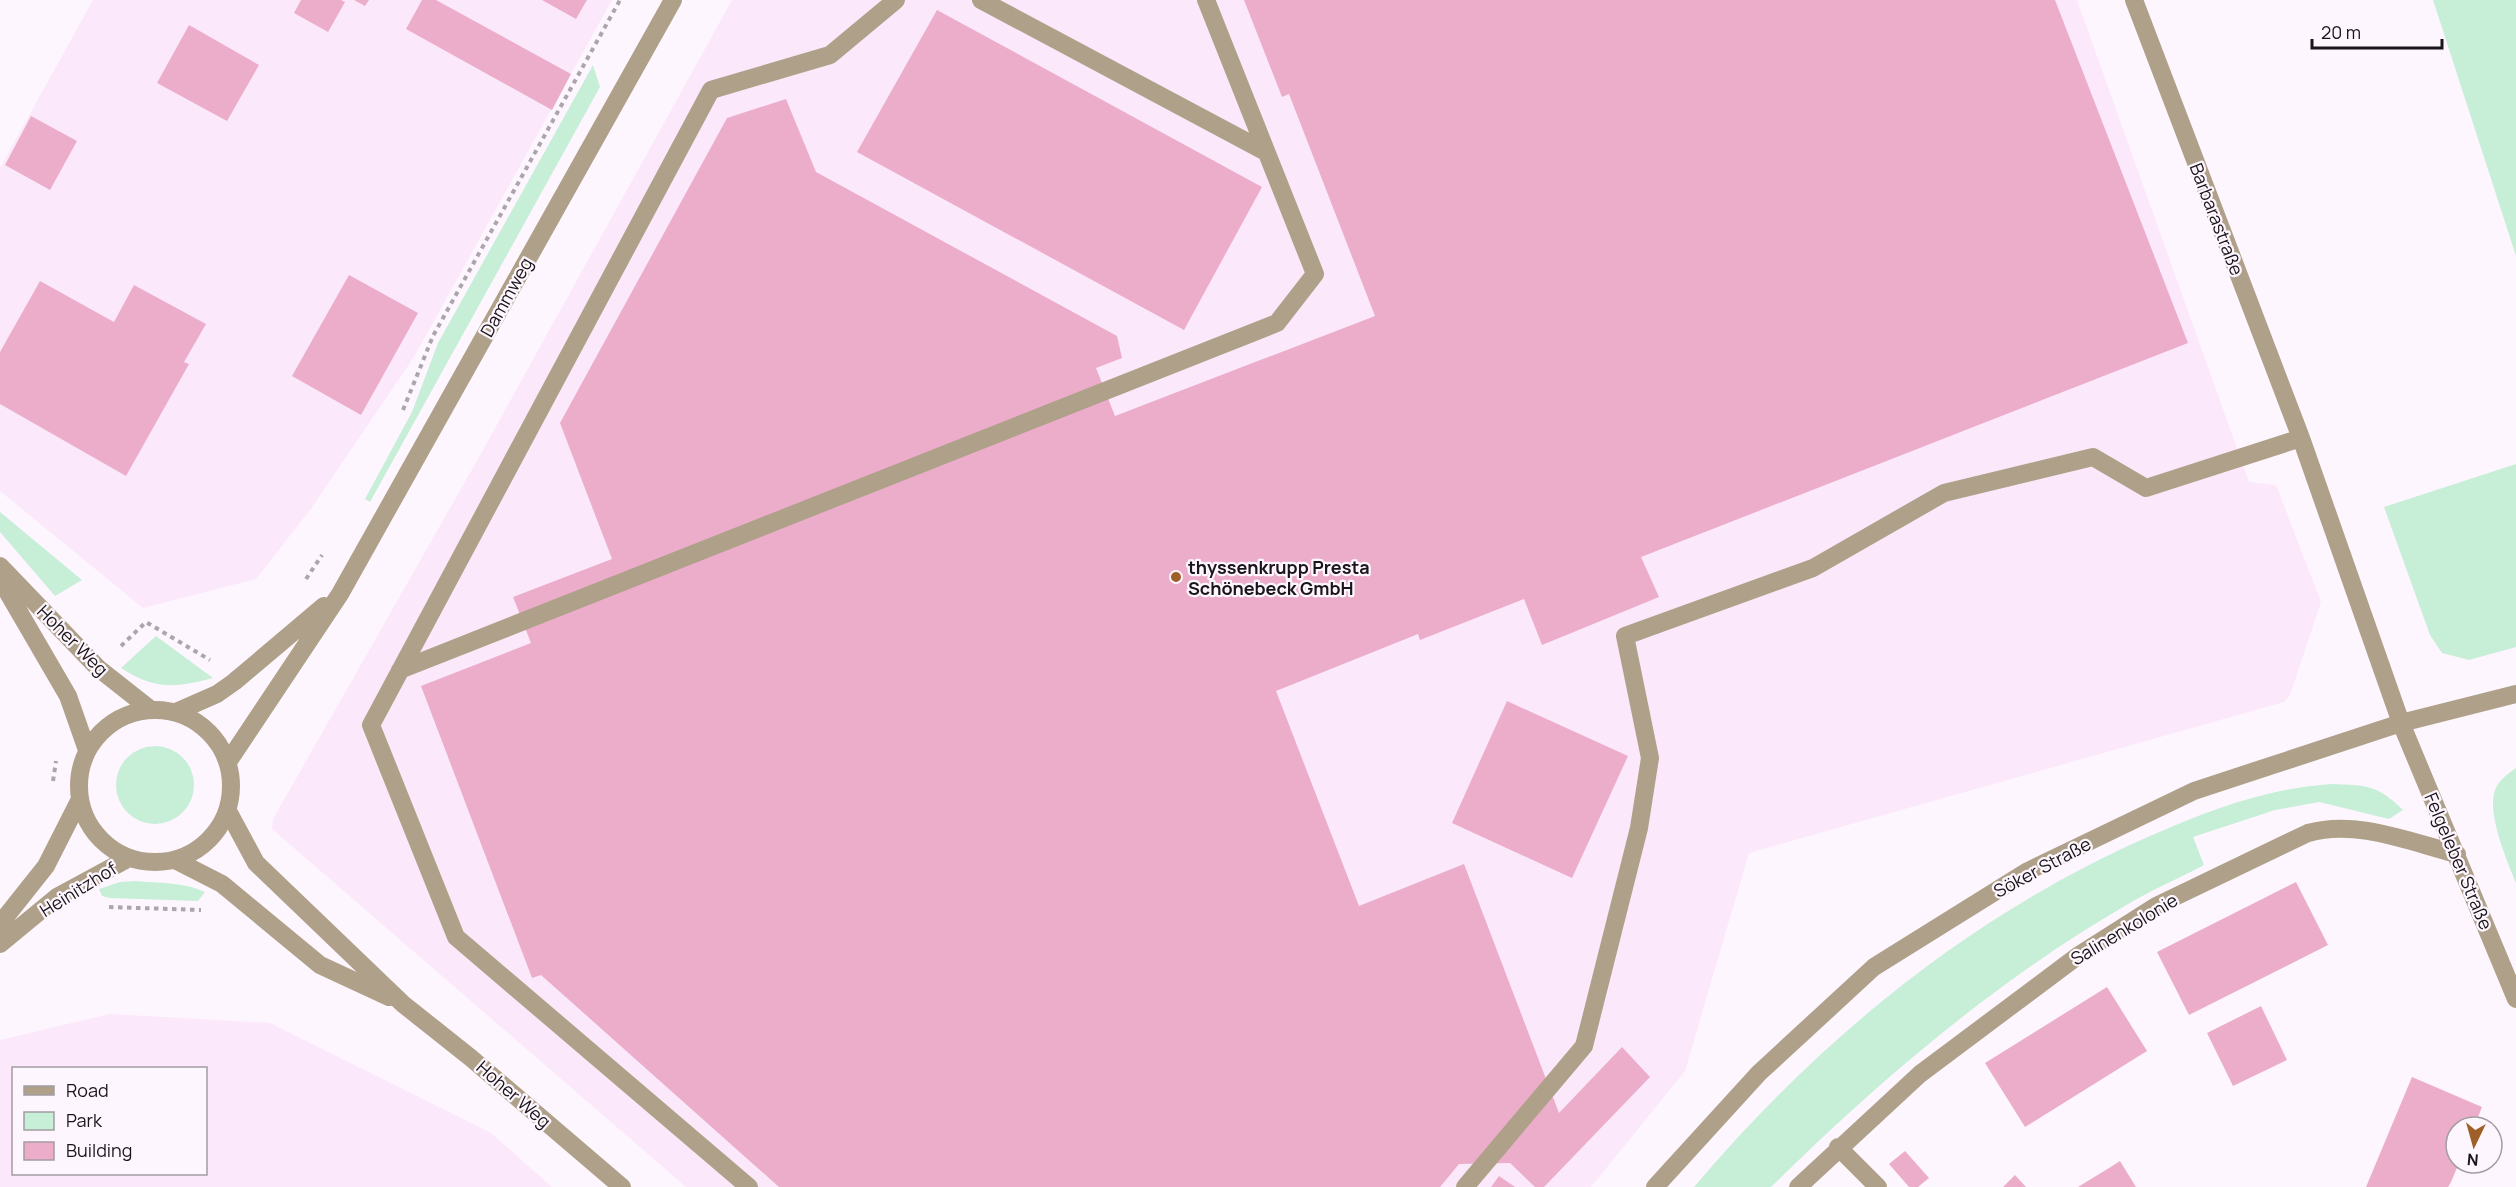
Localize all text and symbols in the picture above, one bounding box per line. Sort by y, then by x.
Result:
scale bar [2312,12,2442,50]
text: 20 m [2321,20,2361,44]
street label: Barbarastraße [2185,159,2249,279]
street label: Dammweg [474,253,538,341]
place label: thyssenkrupp Presta Schönebeck GmbH [1188,555,1370,600]
marker: thyssenkrupp Presta Schönebeck GmbH [1169,570,1183,584]
street label: Hoher Weg [32,599,114,681]
street label: Felgeleber Straße [2419,789,2499,933]
street label: Söker Straße [1989,831,2095,903]
street label: Heinitzhof [35,856,122,922]
street label: Salinenkolonie [2066,888,2182,970]
street label: Hoher Weg [472,1055,556,1133]
legend [12,1067,207,1175]
text: Road [66,1078,109,1102]
text: Park [66,1108,103,1132]
north arrow [2444,1115,2504,1175]
text: Building [66,1138,132,1162]
text: N [2466,1148,2479,1171]

